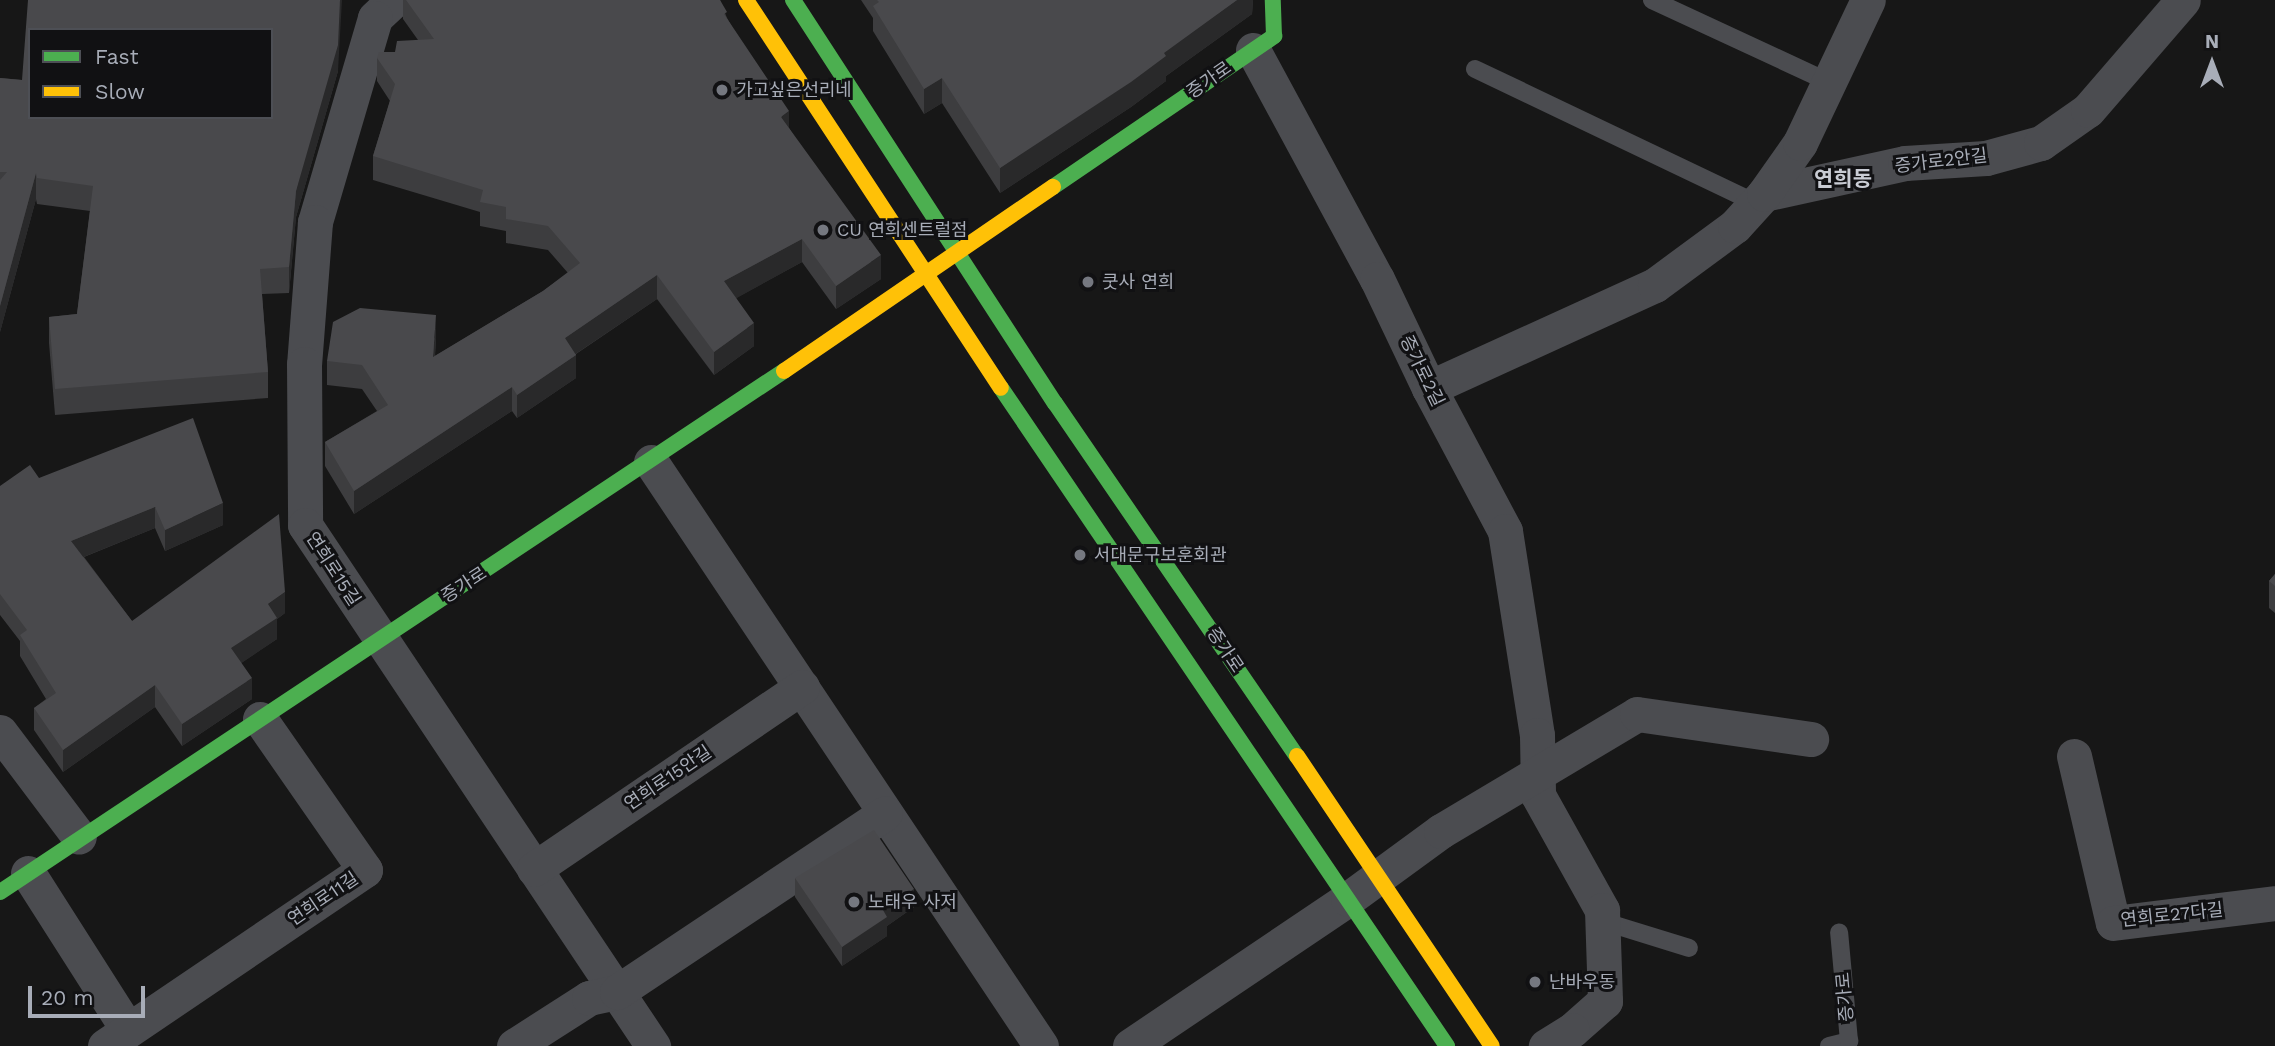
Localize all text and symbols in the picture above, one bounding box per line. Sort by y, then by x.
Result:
legend [28,28,273,119]
north arrow [2177,28,2247,98]
text: N [2205,30,2219,53]
text: Fast [95,44,139,69]
street label: 증가로 [1182,57,1236,103]
text: Slow [95,79,145,104]
place label: 가고싶은선리네 [736,79,852,101]
marker: 가고싶은선리네 [714,82,730,98]
street label: 증가로2안길 [1893,145,1989,177]
district label: 연희동 [1814,166,1872,192]
place label: CU 연희센트럴점 [837,219,968,241]
marker: CU 연희센트럴점 [815,222,831,238]
place label: 쿳사 연희 [1102,271,1174,293]
marker: 쿳사 연희 [1080,274,1096,290]
street label: 증가로2길 [1395,332,1449,410]
street label: 연희로15길 [301,528,365,610]
place label: 서대문구보훈회관 [1094,544,1226,566]
marker: 서대문구보훈회관 [1072,547,1088,563]
street label: 증가로 [437,562,491,608]
street label: 증가로 [1202,623,1248,677]
street label: 연희로15안길 [620,741,716,815]
street label: 연희로11길 [284,868,362,930]
place label: 노태우 사저 [868,891,957,913]
marker: 노태우 사저 [846,894,862,910]
street label: 연희로27다길 [2120,899,2224,931]
place label: 난바우동 [1549,971,1615,993]
street label: 증가로 [1832,971,1858,1023]
scale bar [32,972,149,1016]
marker: 난바우동 [1527,974,1543,990]
text: 20 m [41,985,93,1010]

